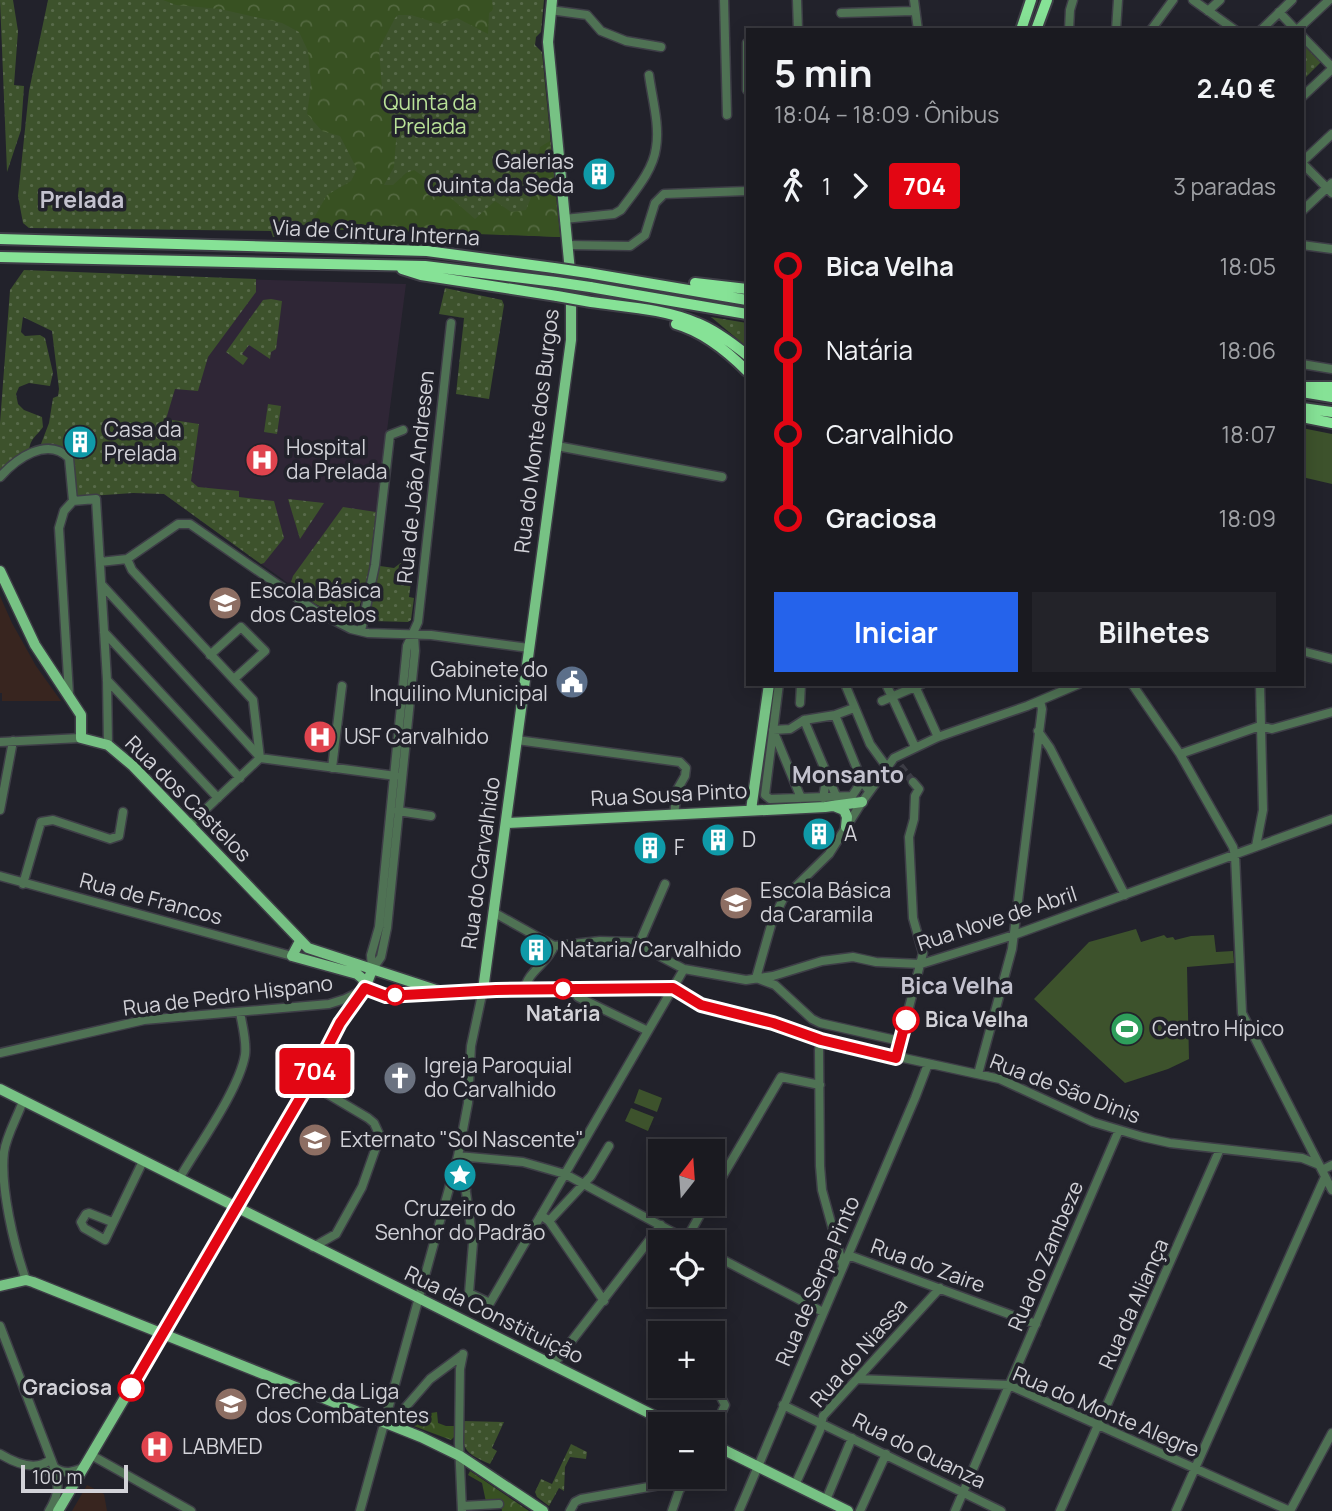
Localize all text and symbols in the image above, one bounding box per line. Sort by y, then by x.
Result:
text: 5 min [774,46,872,98]
text: 2.40 € [1197,70,1276,106]
park label: Quinta da Prelada [383,88,477,140]
text: 18:04 – 18:09 · Ônibus [774,98,999,130]
place label: Galerias Quinta da Seda [427,147,574,199]
building icon: Galerias Quinta da Seda [580,155,618,193]
icon: walk [774,167,812,205]
icon: forward [841,167,879,205]
text: 704 [903,169,946,202]
text: 1 [822,170,831,202]
text: 3 paradas [1173,170,1276,202]
district label: Prelada [40,183,124,215]
street label: Via de Cintura Interna [272,213,480,251]
text: Bica Velha [826,248,954,284]
text: 18:05 [1219,250,1276,282]
street label: Rua do Monte dos Burgos [507,307,565,555]
text: Natária [826,332,913,368]
text: 18:06 [1219,334,1276,366]
street label: Rua de João Andresen [390,369,440,585]
place label: Casa da Prelada [104,415,182,467]
text: Carvalhido [826,416,954,452]
text: 18:07 [1221,418,1276,450]
building icon: Casa da Prelada [61,423,99,461]
place label: Hospital da Prelada [286,433,387,485]
hospital icon: Hospital da Prelada [243,441,281,479]
text: Graciosa [826,500,937,536]
text: 18:09 [1219,502,1276,534]
place label: Escola Básica dos Castelos [250,576,381,628]
school or university icon: Escola Básica dos Castelos [206,584,244,622]
button: Iniciar [774,592,1018,672]
button: Bilhetes [1032,592,1276,672]
place label: Gabinete do Inquilino Municipal [369,655,548,707]
public building icon: Gabinete do Inquilino Municipal [553,663,591,701]
hospital icon: USF Carvalhido [301,718,339,756]
place label: USF Carvalhido [344,722,489,750]
street label: Rua dos Castelos [119,729,258,868]
district label: Monsanto [792,758,904,790]
street label: Rua do Carvalhido [454,775,506,951]
street label: Rua Sousa Pinto [590,776,748,812]
building icon: A [800,815,838,853]
place label: A [844,819,857,847]
building icon: D [699,821,737,859]
place label: D [742,825,756,853]
building icon: F [631,829,669,867]
place label: F [674,833,685,861]
street label: Rua de Francos [77,865,226,931]
place label: Escola Básica da Caramila [760,876,891,928]
street label: Rua Nove de Abril [913,879,1080,957]
school or university icon: Escola Básica da Caramila [717,884,755,922]
building icon: Nataria/Carvalhido [517,931,555,969]
place label: Nataria/Carvalhido [560,935,742,963]
street label: Rua de Pedro Hispano [121,968,334,1022]
district label: Bica Velha [900,969,1014,1001]
marker: Natária [553,979,573,999]
unlabelled marker [385,985,405,1005]
place label: Natária [526,999,600,1027]
place label: Bica Velha [925,1005,1028,1033]
marker: Bica Velha [893,1007,919,1033]
sports icon: Centro Hípico [1108,1010,1146,1048]
place label: Centro Hípico [1152,1014,1284,1042]
street label: Rua de São Dinis [986,1046,1145,1130]
line badge: 704 [275,1048,355,1094]
place label: Igreja Paroquial do Carvalhido [424,1051,572,1103]
text: 704 [293,1054,337,1087]
church icon: Igreja Paroquial do Carvalhido [381,1059,419,1097]
school or university icon: Externato "Sol Nascente" [296,1121,334,1159]
place label: Externato "Sol Nascente" [340,1125,584,1153]
north arrow [648,1139,724,1216]
map controls [648,1139,725,1489]
place icon: Cruzeiro do Senhor do Padrão [441,1156,479,1194]
street label: Rua do Zambeze [1001,1176,1089,1335]
street label: Rua de Serpa Pinto [769,1191,866,1370]
place label: Cruzeiro do Senhor do Padrão [375,1194,545,1246]
button: locate [648,1230,725,1307]
street label: Rua do Zaire [867,1231,989,1299]
street label: Rua da Aliança [1092,1234,1174,1373]
street label: Rua da Constituição [400,1259,588,1370]
street label: Rua do Niassa [803,1292,913,1413]
button: + [648,1321,725,1398]
street label: Rua do Monte Alegre [1009,1359,1204,1463]
place label: Graciosa [23,1373,112,1401]
marker: Graciosa [118,1375,144,1401]
place label: Creche da Liga dos Combatentes [256,1377,429,1429]
school or university icon: Creche da Liga dos Combatentes [212,1385,250,1423]
street label: Rua do Quanza [848,1406,991,1494]
button: − [648,1412,725,1489]
hospital icon: LABMED [138,1428,176,1466]
place label: LABMED [182,1432,263,1460]
scale bar [21,1462,128,1494]
text: 100 m [32,1464,83,1490]

